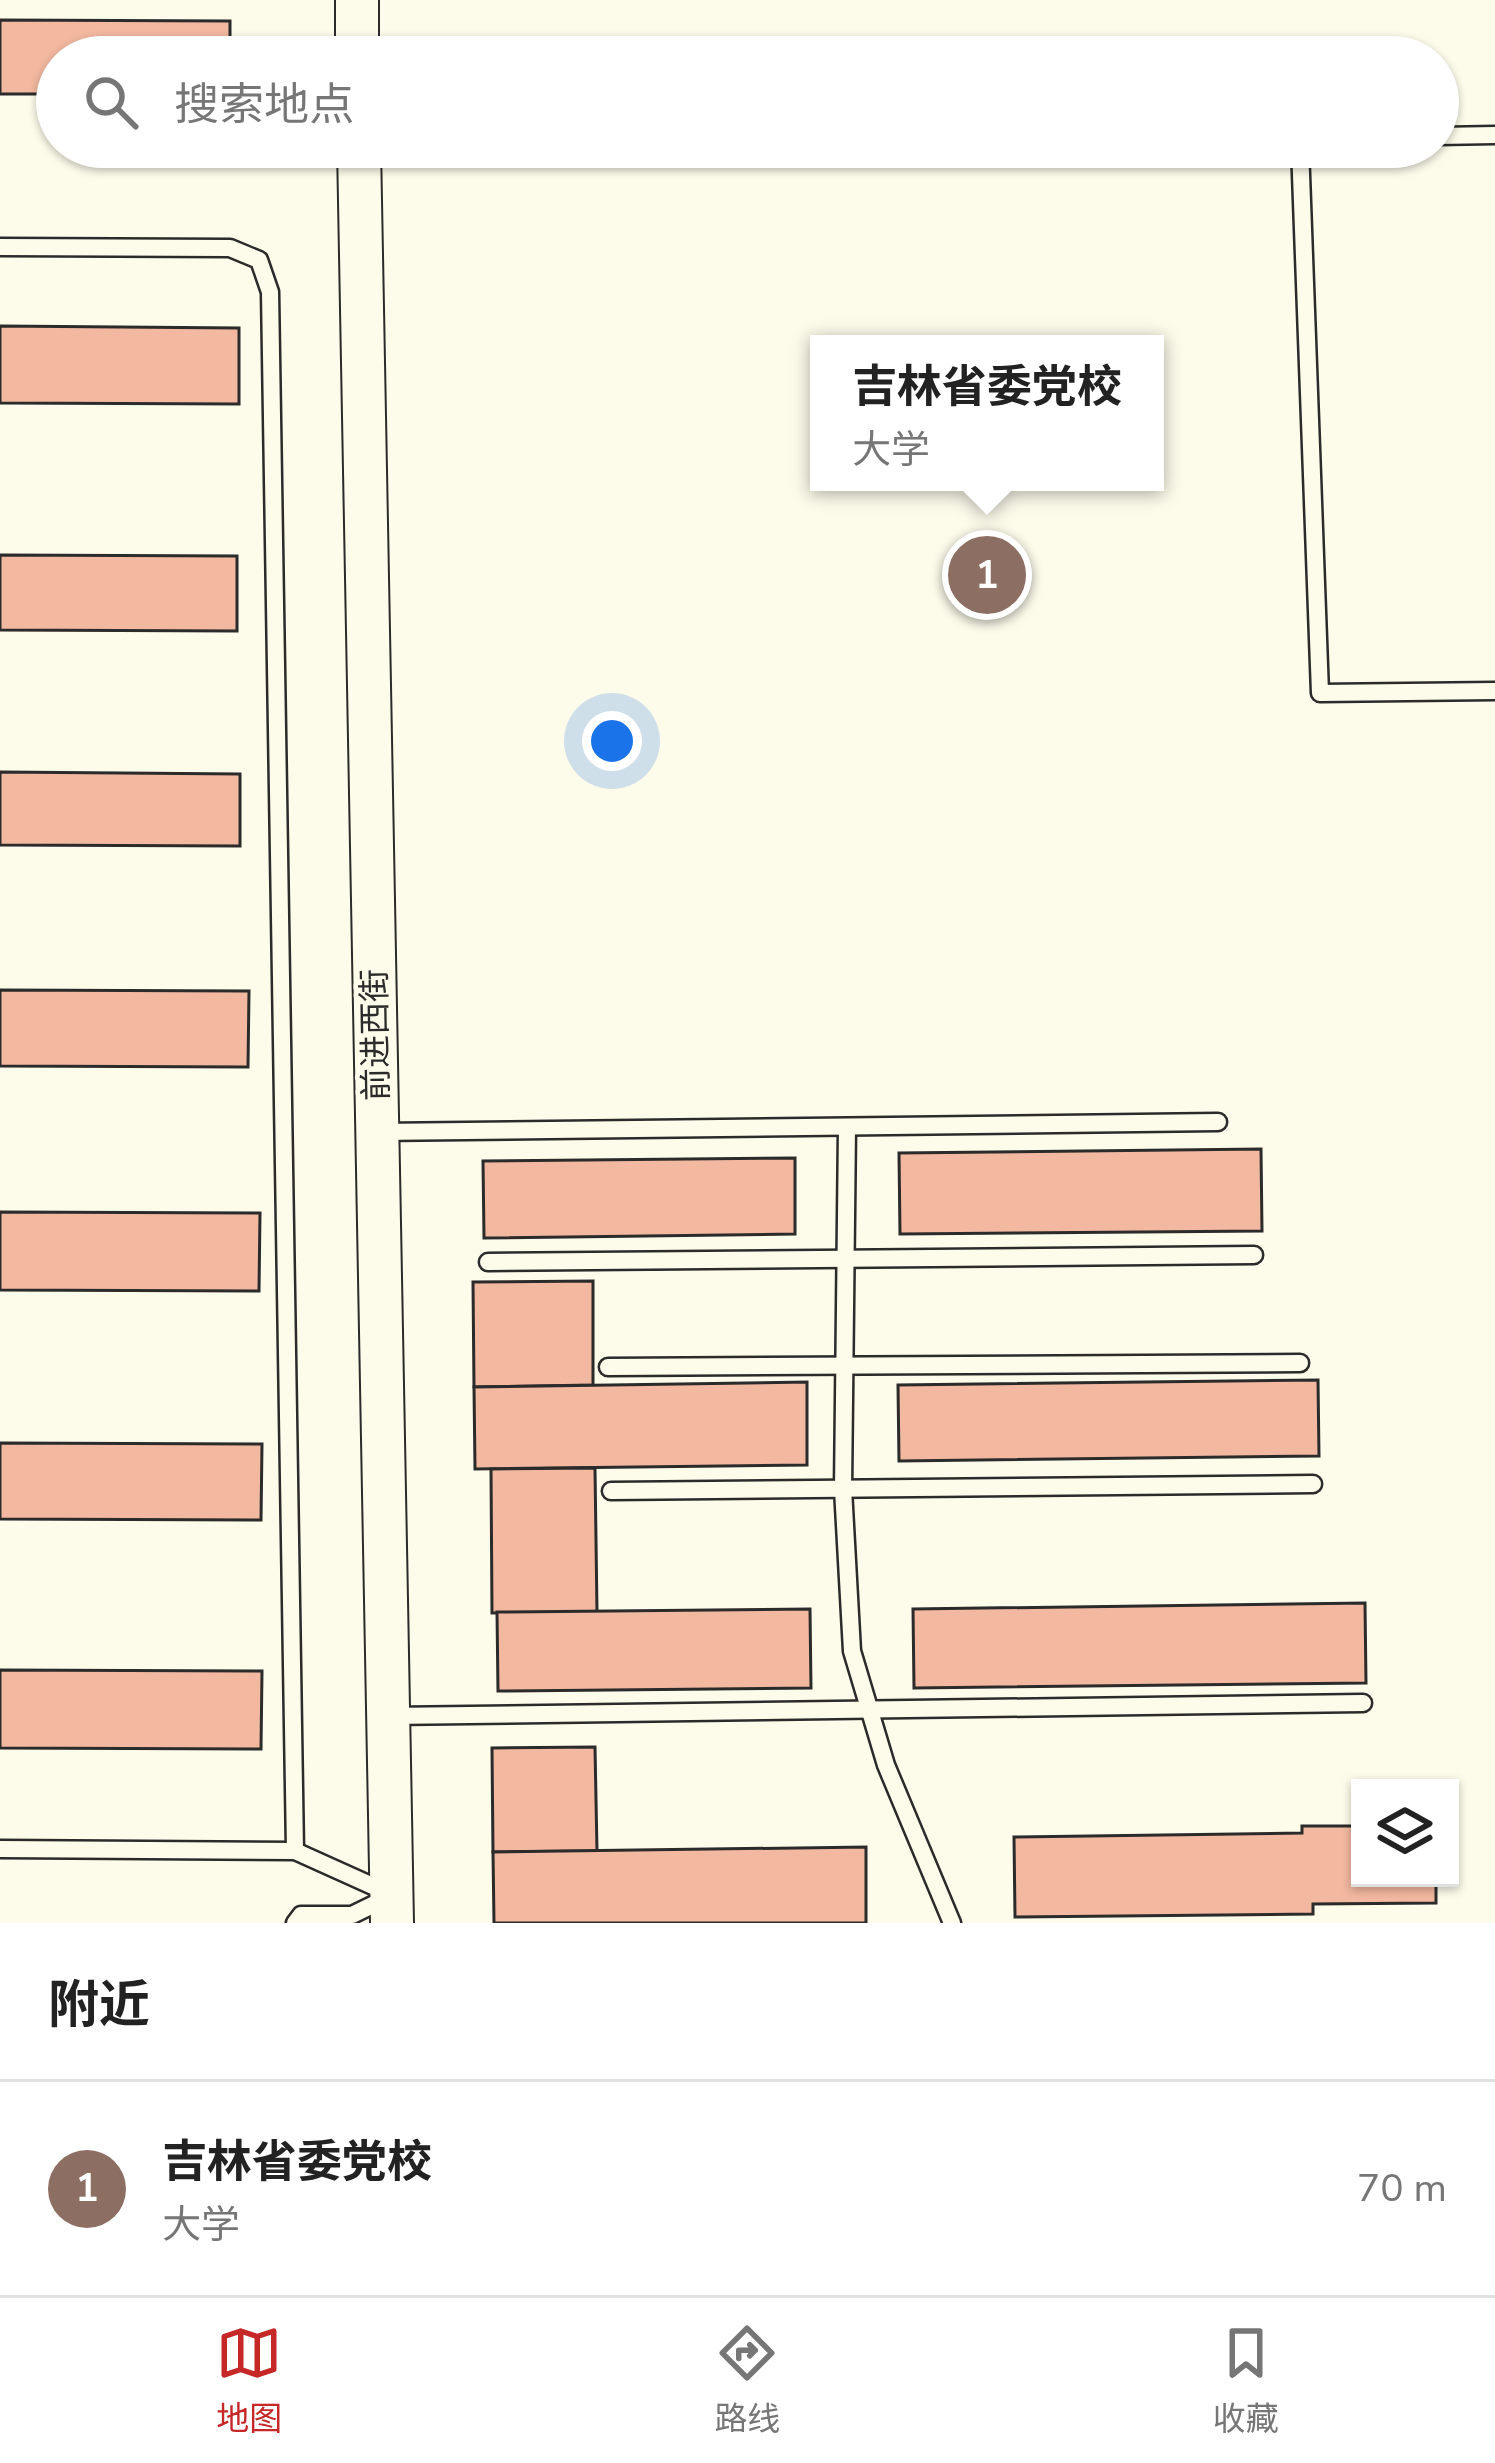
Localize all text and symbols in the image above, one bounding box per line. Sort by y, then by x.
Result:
search box [36,36,1459,168]
icon: search [78,69,144,135]
text: 搜索地点 [174,75,354,136]
popup [810,335,1164,491]
text: 吉林省委党校 [852,357,1122,418]
text: 大学 [852,424,930,477]
pin: 1 [948,530,1026,620]
your location [582,711,642,771]
street label: 前进西街 [352,969,400,1101]
map controls [1351,1779,1459,1887]
button: layers [1351,1779,1459,1887]
text: 附近 [48,1970,150,2040]
text: 吉林省委党校 [162,2132,432,2193]
text: 1 [75,2162,99,2215]
text: 70 m [1357,2162,1447,2215]
text: 大学 [162,2199,240,2252]
tab: 地图 [216,2320,282,2442]
tab: 路线 [714,2320,780,2442]
tab: 收藏 [1213,2320,1279,2442]

